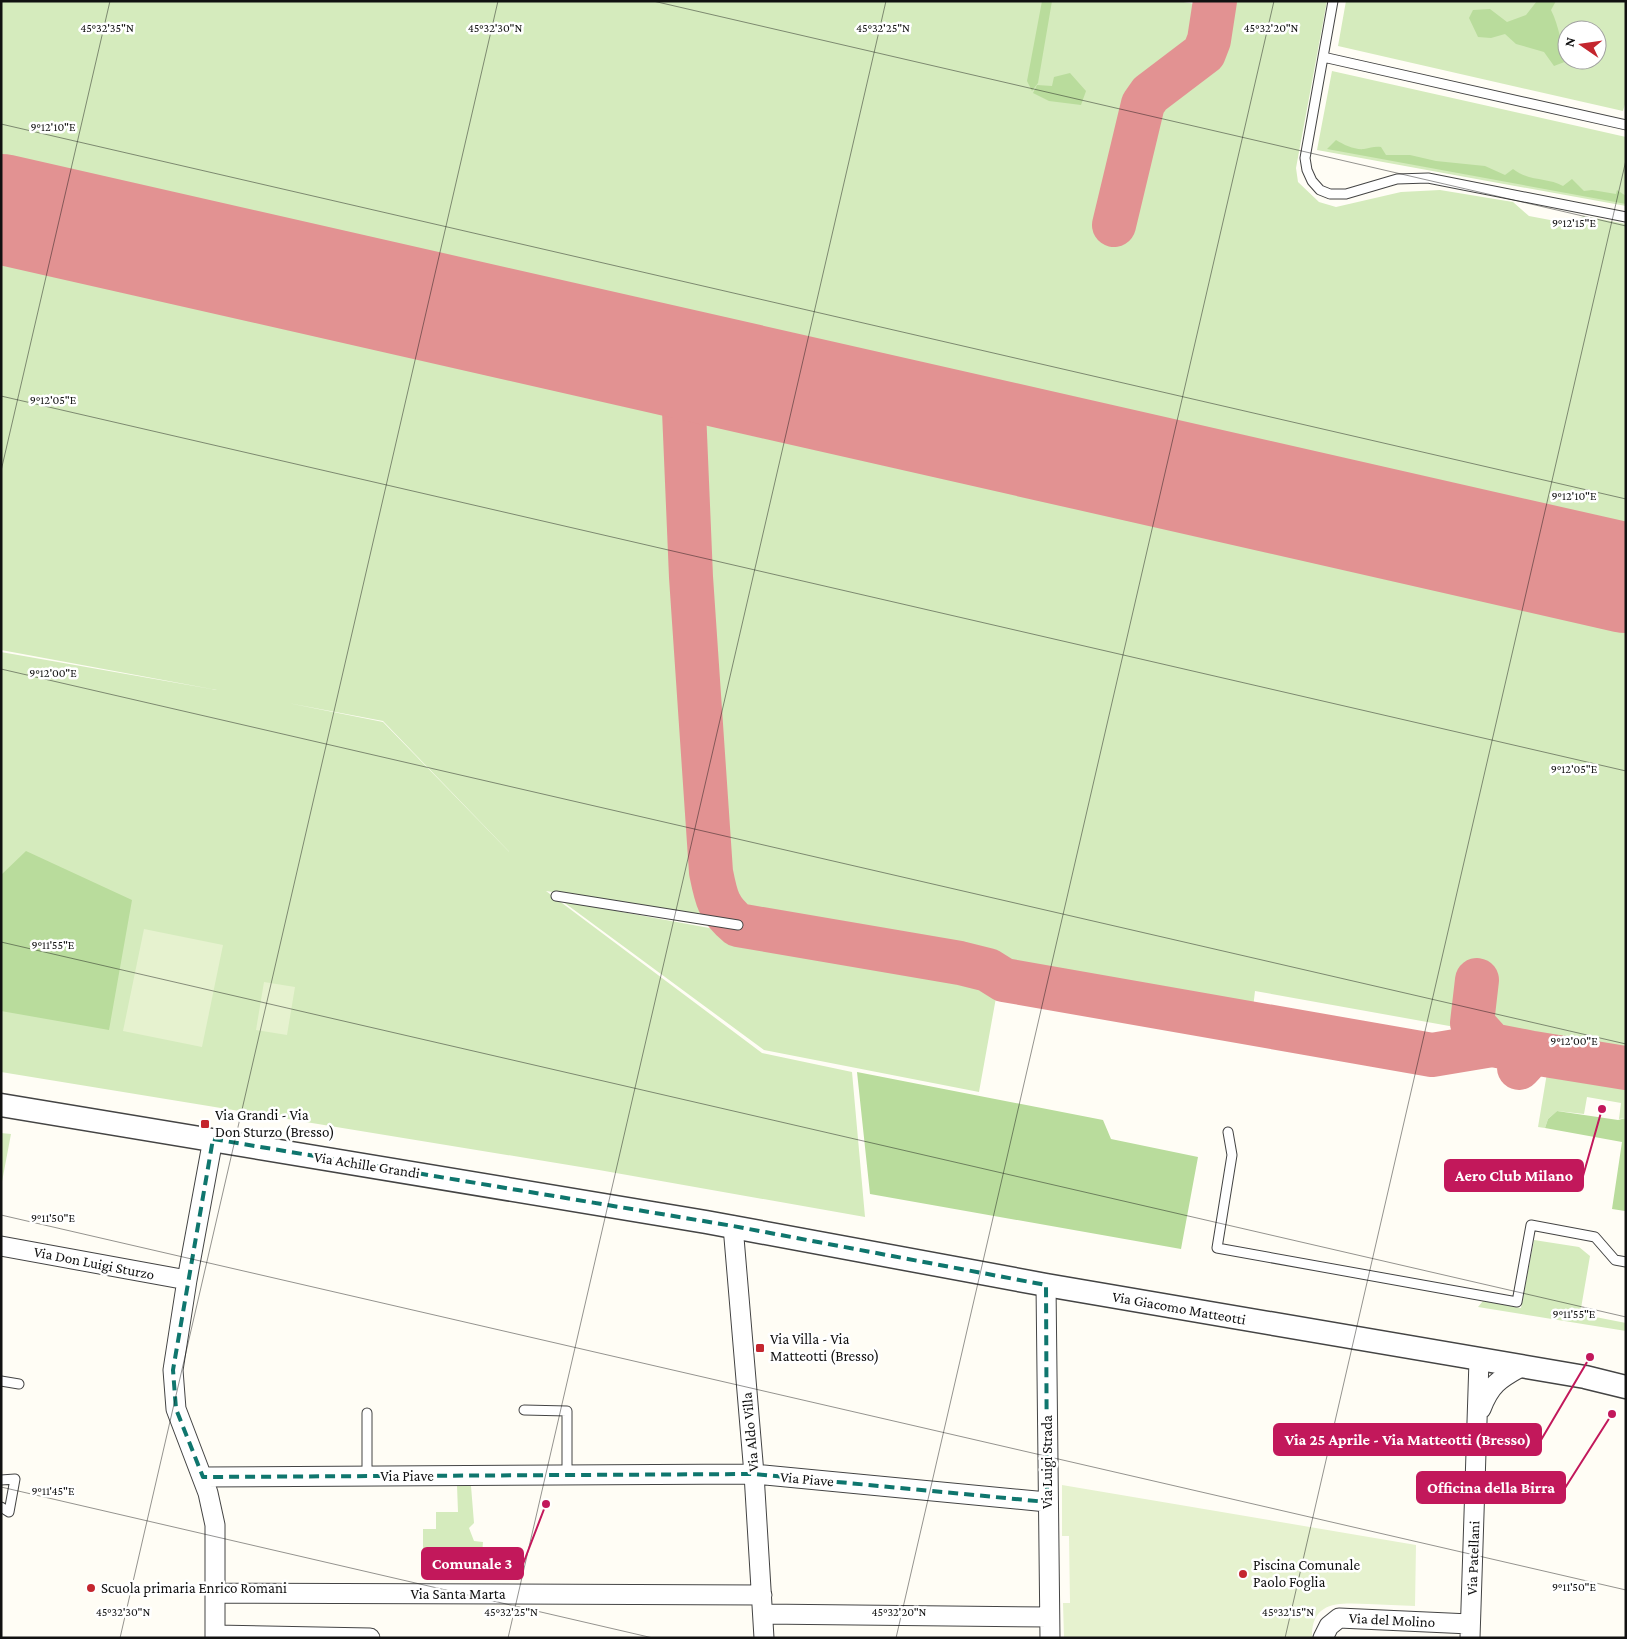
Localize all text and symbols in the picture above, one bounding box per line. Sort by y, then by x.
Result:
north arrow [1557,20,1607,70]
text: 45°32'35"N [80,21,134,35]
text: 45°32'30"N [468,21,522,35]
text: 45°32'25"N [856,21,910,35]
text: 45°32'20"N [1244,21,1299,35]
text: N [1560,35,1578,49]
text: 9°12'10"E [31,120,76,134]
text: 9°12'15"E [1552,216,1596,230]
text: 9°12'05"E [30,393,77,407]
text: 9°12'10"E [1552,489,1597,503]
text: 9°12'00"E [29,666,77,680]
text: 9°12'05"E [1551,762,1598,776]
text: 9°11'55"E [32,938,75,952]
text: 9°12'00"E [1550,1034,1598,1048]
place label: Via Grandi - Via Don Sturzo (Bresso) [215,1107,335,1141]
marker: Via Grandi - Via Don Sturzo (Bresso) [199,1118,211,1130]
street label: Via Achille Grandi [313,1149,421,1181]
callout: Aero Club Milano [1445,1160,1583,1191]
text: Aero Club Milano [1454,1167,1573,1184]
text: 9°11'50"E [31,1211,75,1225]
street label: Via Don Luigi Sturzo [32,1243,156,1284]
street label: Via Giacomo Matteotti [1111,1288,1247,1328]
text: 9°11'55"E [1553,1307,1596,1321]
place label: Via Villa - Via Matteotti (Bresso) [770,1331,879,1365]
marker: Via Villa - Via Matteotti (Bresso) [754,1342,766,1354]
street label: Via Aldo Villa [739,1392,761,1472]
street label: Via Luigi Strada [1039,1415,1056,1509]
callout: Via 25 Aprile - Via Matteotti (Bresso) [1274,1424,1541,1455]
text: Via 25 Aprile - Via Matteotti (Bresso) [1284,1431,1531,1449]
street label: Via Piave [380,1468,434,1484]
street label: Via Piave [780,1469,835,1489]
callout: Officina della Birra [1417,1472,1565,1503]
text: Officina della Birra [1427,1479,1555,1496]
text: 9°11'45"E [31,1484,75,1498]
street label: Via Patellani [1464,1520,1482,1596]
callout: Comunale 3 [422,1548,523,1579]
text: Comunale 3 [432,1555,512,1572]
place label: Piscina Comunale Paolo Foglia [1253,1557,1360,1591]
marker: Piscina Comunale Paolo Foglia [1237,1568,1249,1580]
place label: Scuola primaria Enrico Romani [101,1580,287,1597]
text: 9°11'50"E [1552,1580,1596,1594]
marker: Scuola primaria Enrico Romani [85,1582,97,1594]
street label: Via Santa Marta [410,1586,506,1602]
text: 45°32'30"N [96,1605,150,1619]
text: 45°32'25"N [484,1605,538,1619]
text: 45°32'20"N [872,1605,927,1619]
text: 45°32'15"N [1262,1605,1314,1619]
street label: Via del Molino [1348,1610,1436,1630]

